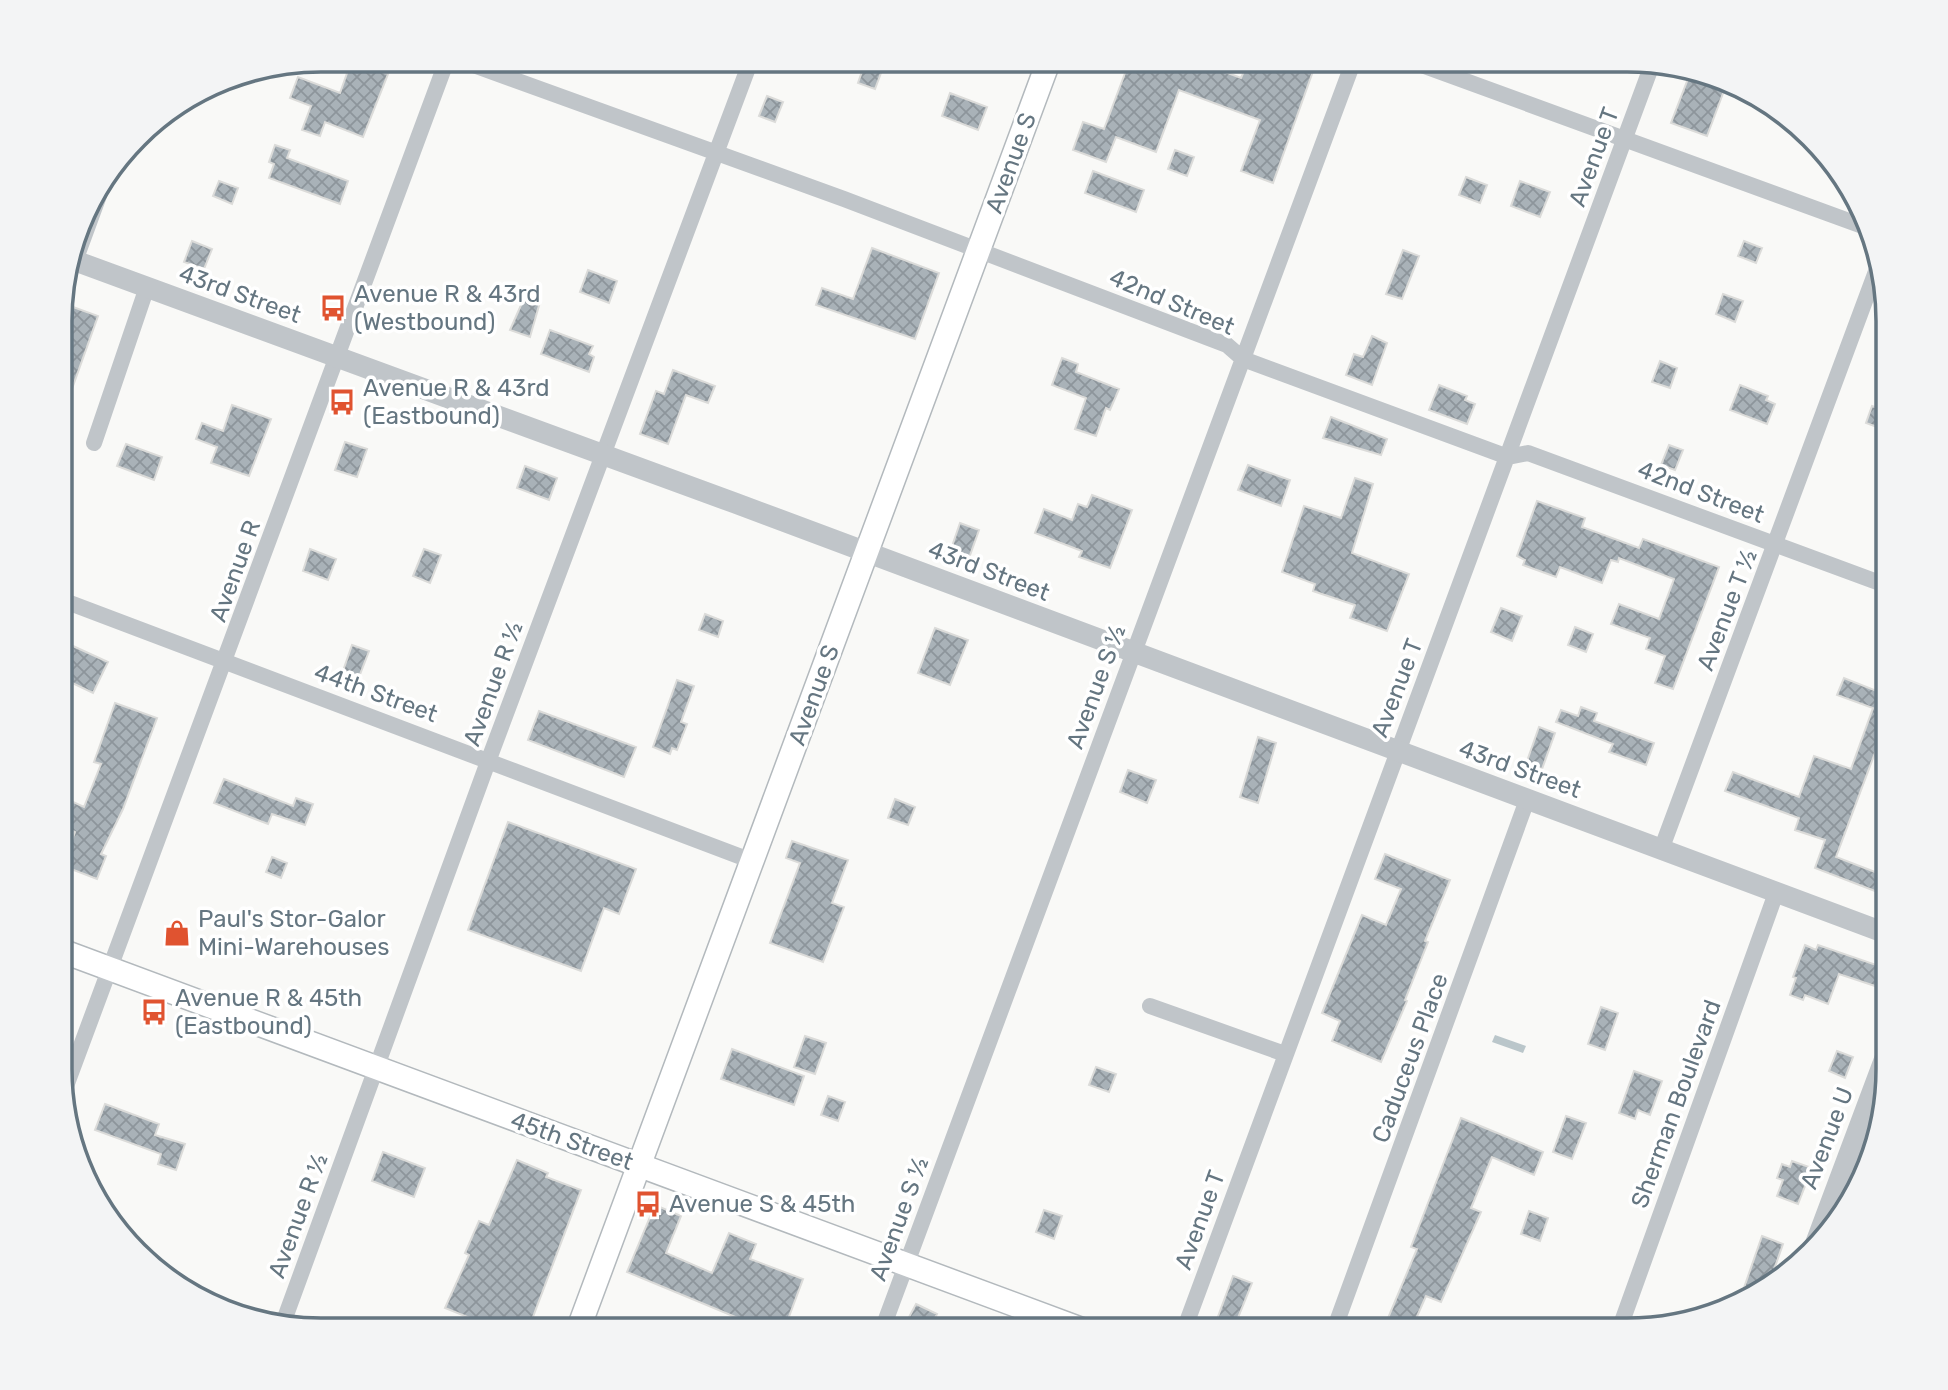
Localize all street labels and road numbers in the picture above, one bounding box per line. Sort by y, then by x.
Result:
street label: Avenue T [1563,104,1625,210]
street label: Avenue S [980,109,1042,217]
street label: 43rd Street [175,259,305,329]
street label: 42nd Street [1105,263,1239,341]
street label: 42nd Street [1634,455,1768,529]
street label: Avenue R [204,517,266,625]
street label: 43rd Street [924,535,1054,607]
street label: Avenue T ½ [1691,546,1763,674]
street label: Avenue R ½ [458,618,528,750]
street label: Avenue S ½ [1061,621,1131,753]
street label: Avenue T [1365,635,1429,741]
street label: Avenue S [783,641,845,749]
street label: 44th Street [311,658,441,728]
street label: 43rd Street [1455,734,1585,804]
street label: Caduceus Place [1366,969,1454,1147]
street label: Sherman Boulevard [1625,996,1727,1212]
street label: Avenue U [1795,1083,1859,1193]
street label: 45th Street [507,1106,637,1176]
street label: Avenue R ½ [263,1150,333,1282]
street label: Avenue S ½ [864,1153,934,1285]
street label: Avenue T [1169,1167,1231,1273]

